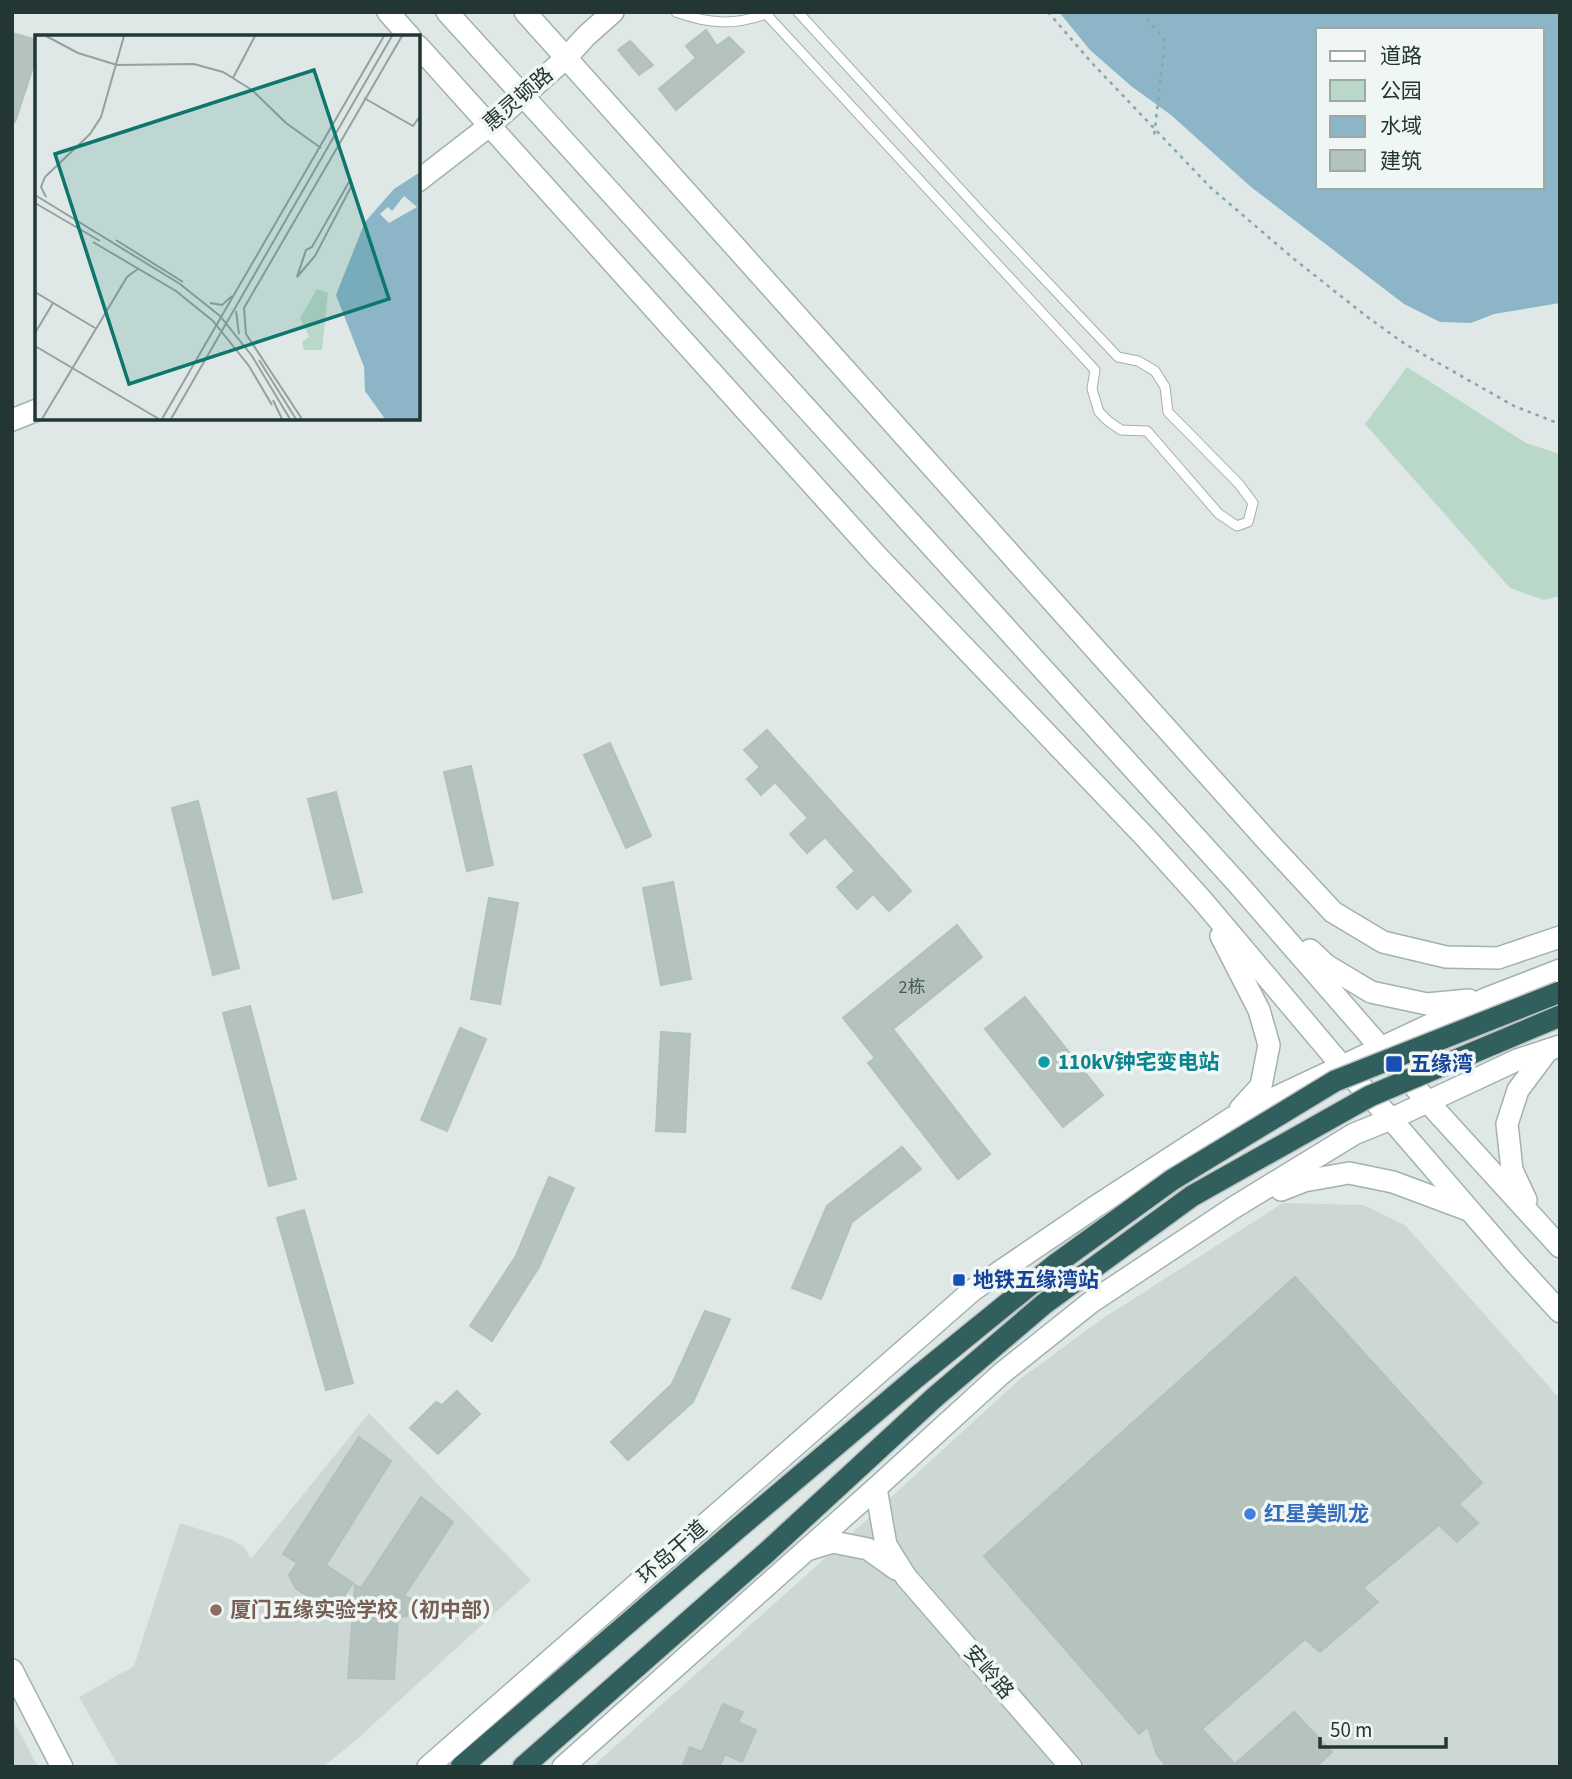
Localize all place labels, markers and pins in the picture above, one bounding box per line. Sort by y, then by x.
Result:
place label: 110kV钟宅变电站 [1058,1047,1219,1077]
place label: 五缘湾 [1410,1049,1473,1079]
marker: 110kV钟宅变电站 [1036,1054,1052,1070]
marker: 五缘湾 [1384,1054,1404,1074]
place label: 地铁五缘湾站 [973,1265,1099,1295]
marker: 地铁五缘湾站 [951,1272,967,1288]
place label: 红星美凯龙 [1264,1499,1369,1529]
marker: 红星美凯龙 [1242,1506,1258,1522]
place label: 厦门五缘实验学校（初中部） [230,1595,503,1625]
marker: 厦门五缘实验学校（初中部） [208,1602,224,1618]

